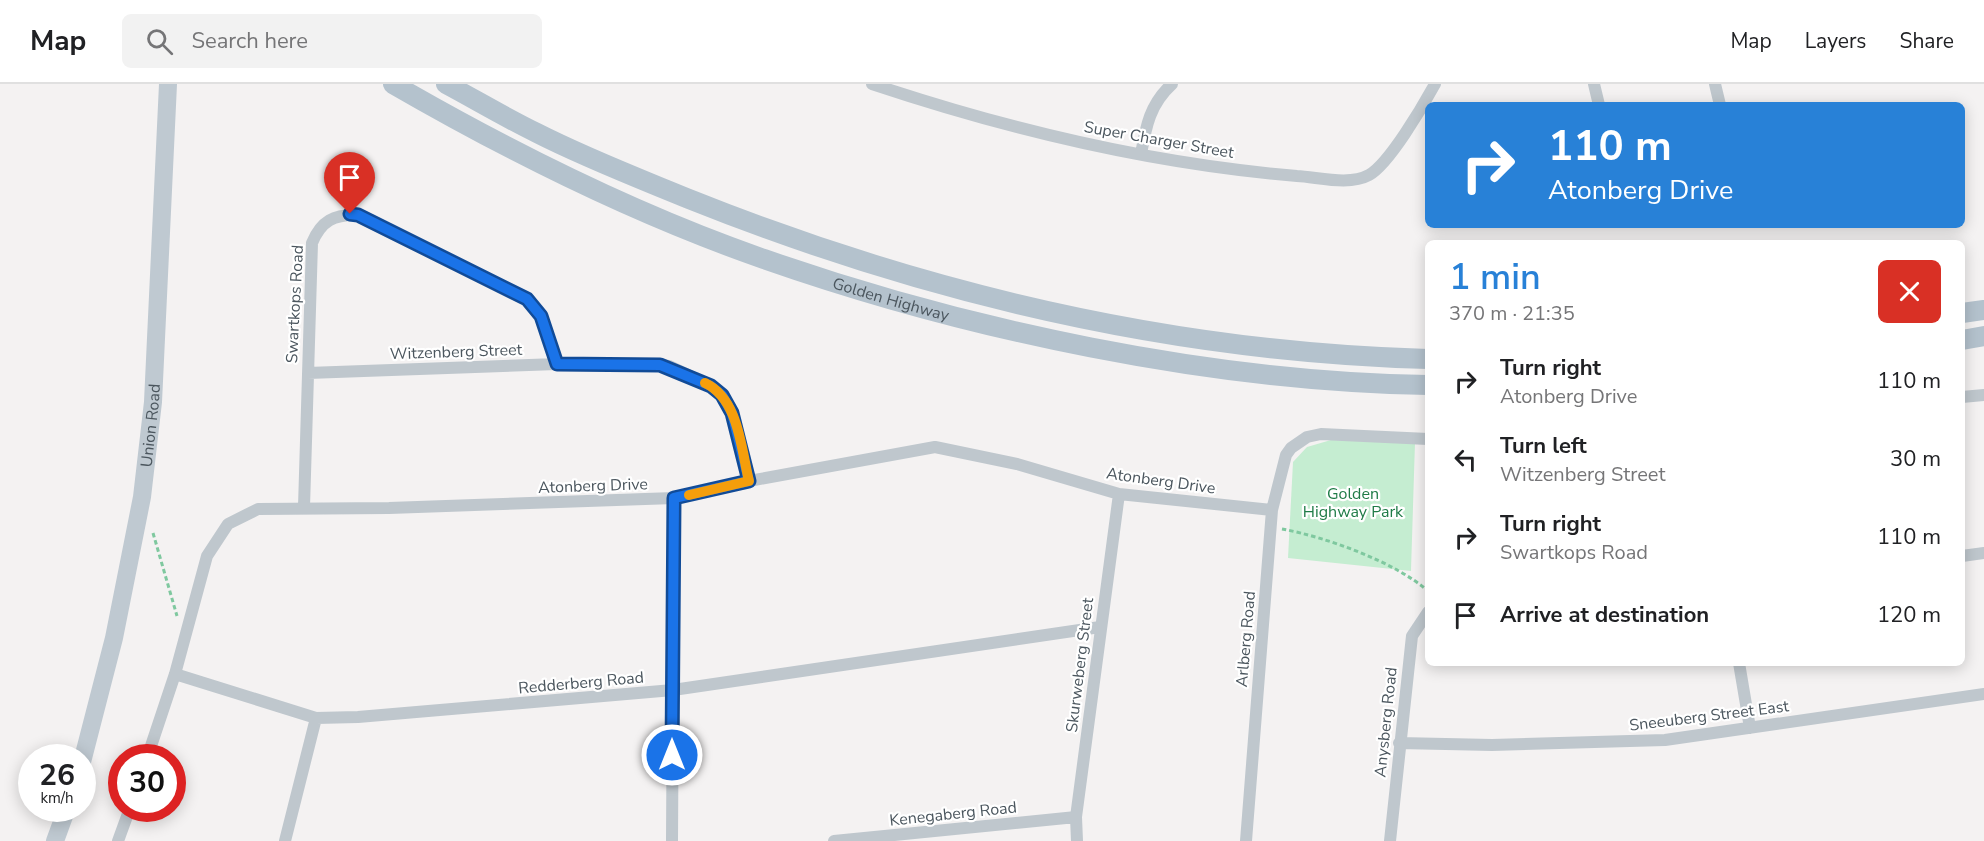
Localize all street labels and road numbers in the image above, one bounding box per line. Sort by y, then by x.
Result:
street label: Super Charger Street [1082,116,1236,164]
street label: Swartkops Road [281,244,309,364]
street label: Golden Highway [830,272,952,327]
street label: Witzenberg Street [389,339,523,365]
street label: Union Road [136,383,166,468]
street label: Atonberg Drive [1105,462,1217,500]
street label: Atonberg Drive [538,473,648,499]
street label: Arlberg Road [1231,590,1261,688]
street label: Skurweberg Street [1061,596,1099,734]
street label: Anysberg Road [1369,666,1403,778]
street label: Redderberg Road [517,667,645,699]
street label: Sneeuberg Street East [1628,695,1791,737]
street label: Kenegaberg Road [888,796,1018,832]

